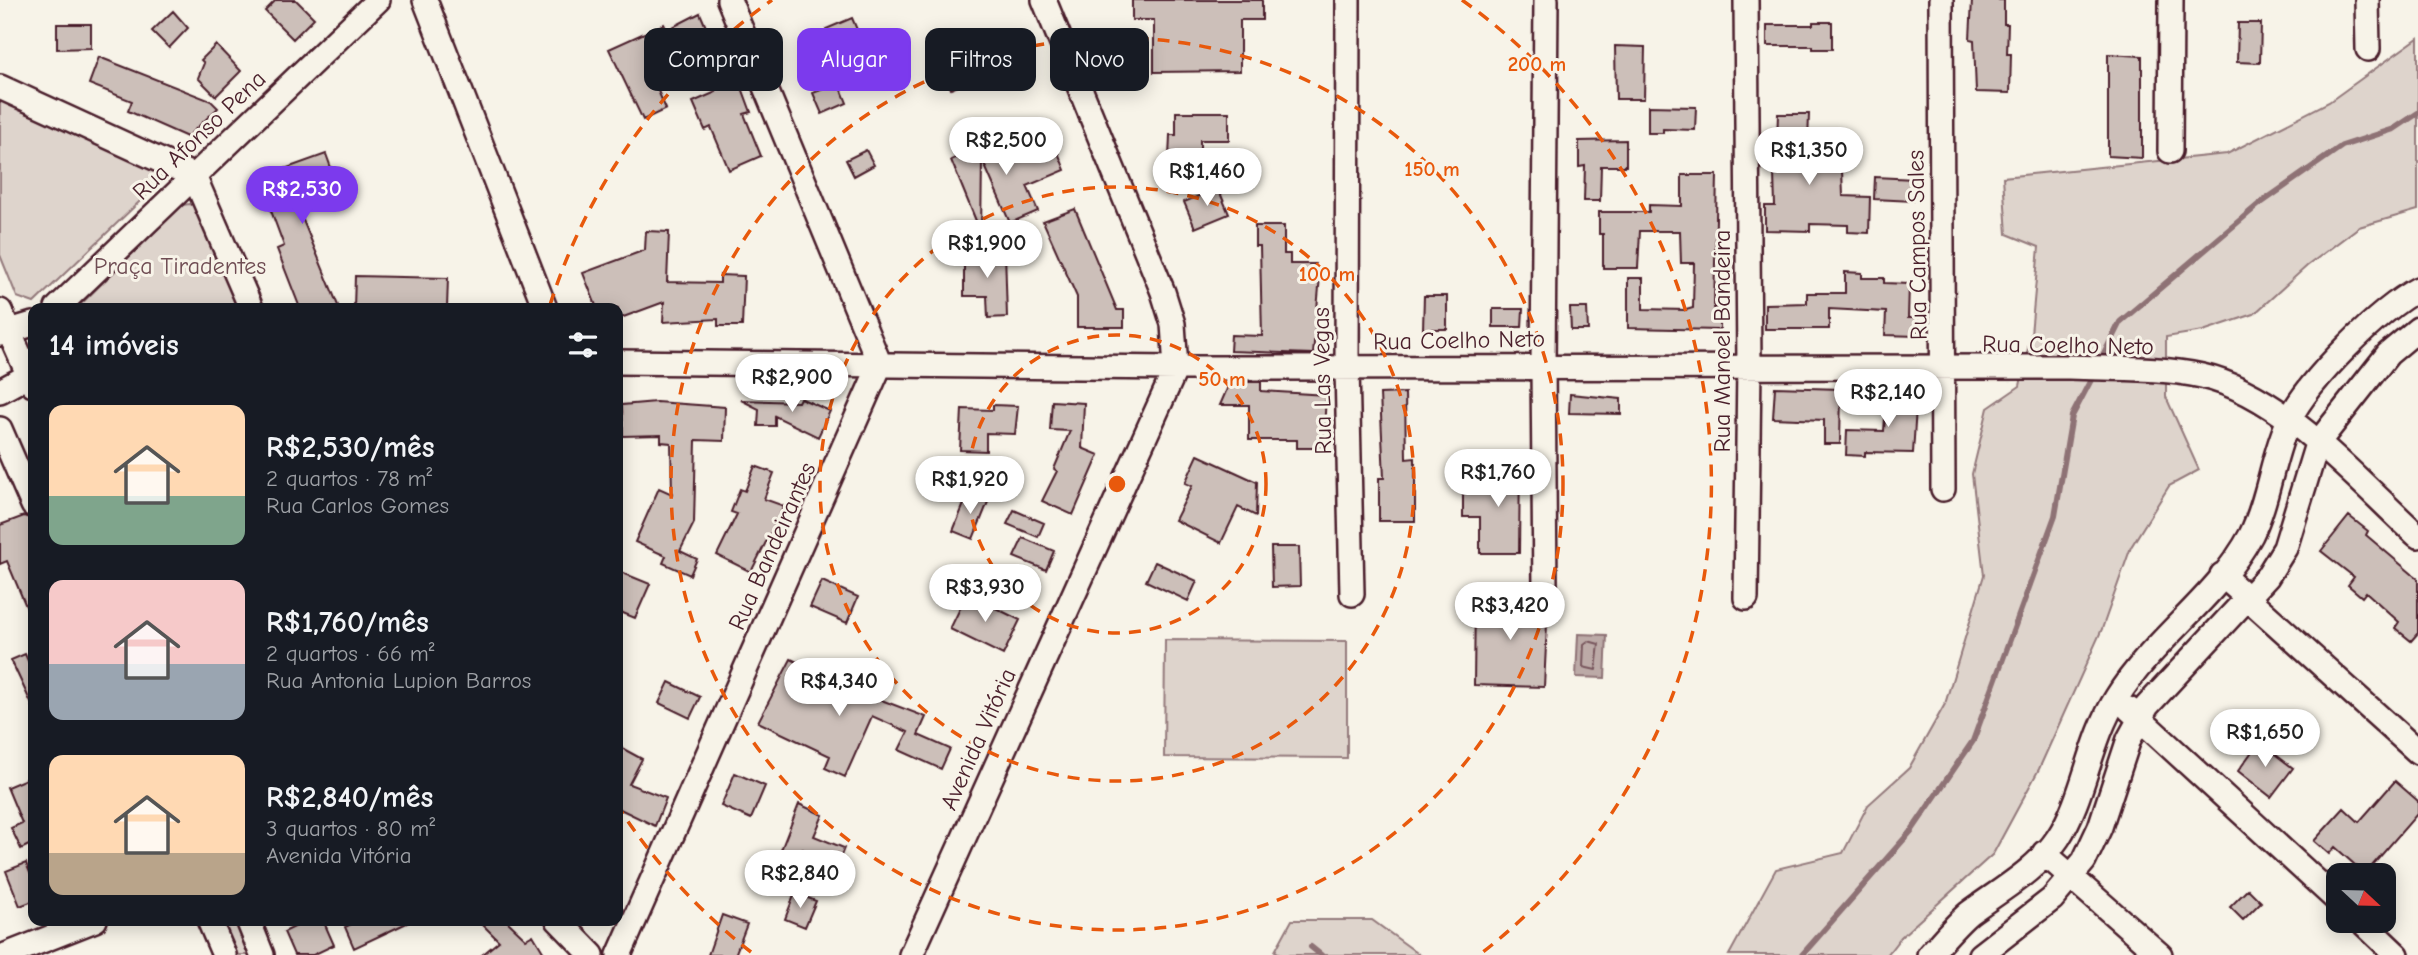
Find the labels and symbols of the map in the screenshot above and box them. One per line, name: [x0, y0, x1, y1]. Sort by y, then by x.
text: 200 m: [1508, 52, 1566, 76]
street label: Rua Afonso Pena: [127, 65, 271, 205]
pin: R$2,500: [941, 118, 1071, 177]
pin: R$1,350: [1744, 128, 1874, 187]
pin: R$1,460: [1142, 148, 1272, 208]
street label: Rua Campos Sales: [1901, 150, 1933, 340]
text: 150 m: [1404, 157, 1460, 181]
pin: R$2,530: [237, 166, 367, 226]
pin: R$1,900: [922, 220, 1052, 280]
street label: Rua Manoel Bandeira: [1708, 230, 1736, 452]
park label: Praça Tiradentes: [94, 252, 266, 280]
text: 100 m: [1299, 262, 1355, 286]
street label: Rua Las Vegas: [1307, 307, 1337, 455]
street label: Rua Coelho Neto: [1373, 325, 1545, 355]
street label: Rua Coelho Neto: [1982, 330, 2154, 360]
pin: R$2,900: [727, 354, 857, 414]
text: 50 m: [1198, 367, 1246, 391]
pin: R$2,140: [1823, 370, 1953, 429]
pin: R$1,760: [1433, 449, 1563, 509]
pin: R$1,920: [905, 456, 1035, 516]
street label: Rua Bandeirantes: [722, 458, 822, 634]
centre of rings: [1105, 472, 1129, 496]
pin: R$3,930: [920, 564, 1050, 624]
pin: R$3,420: [1445, 582, 1575, 642]
pin: R$4,340: [774, 658, 904, 718]
street label: Avenida Vitória: [934, 664, 1022, 814]
pin: R$1,650: [2200, 710, 2330, 769]
pin: R$2,840: [735, 850, 865, 910]
north arrow: [2326, 863, 2396, 933]

